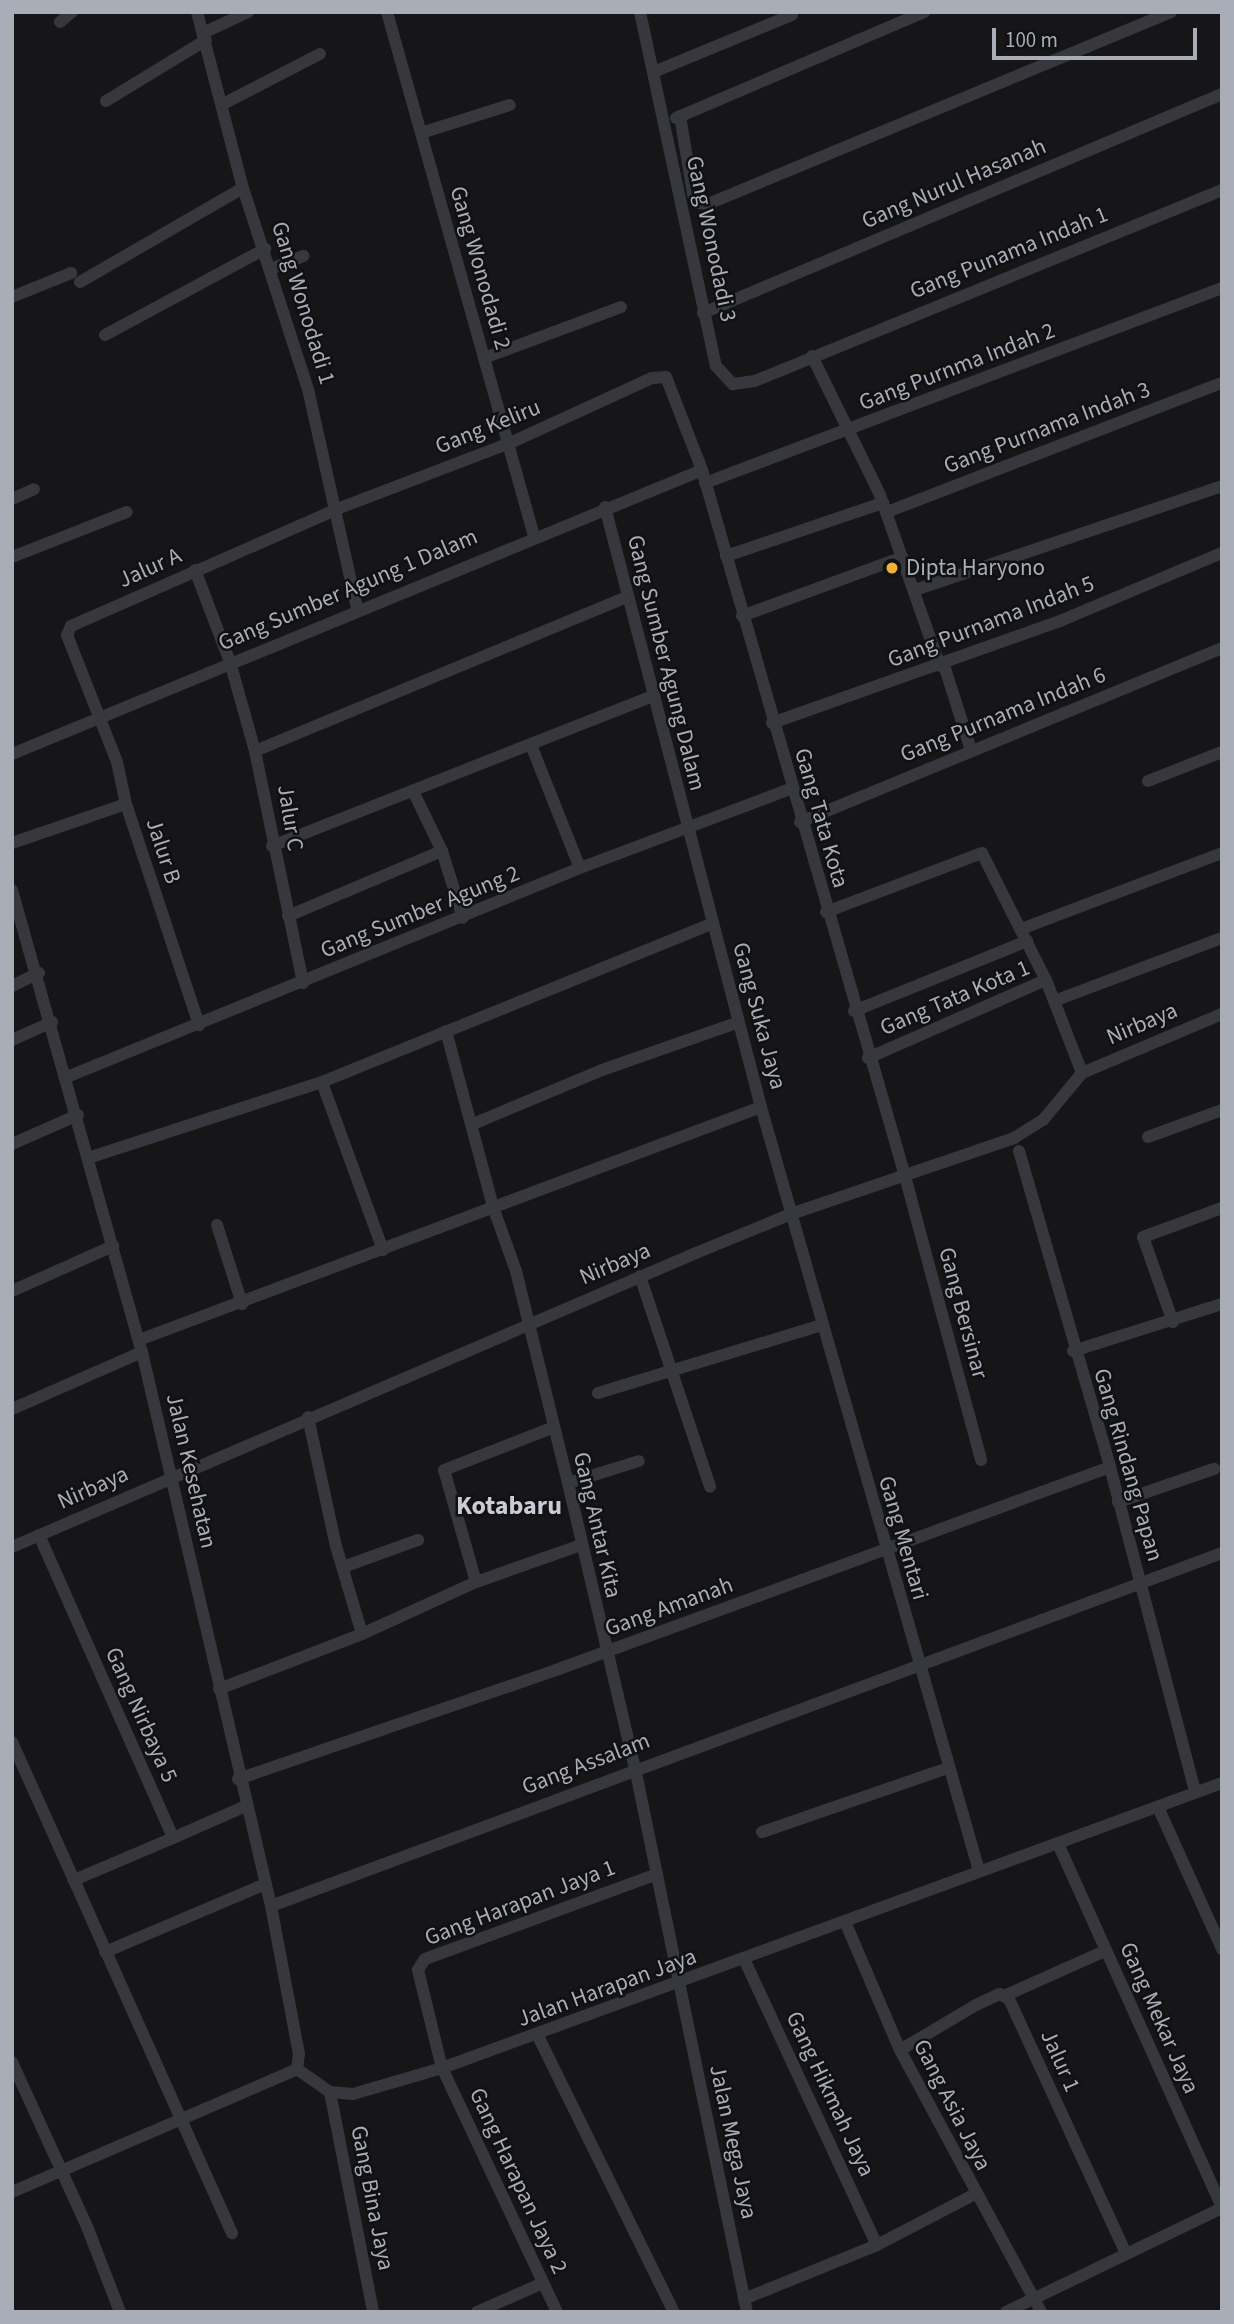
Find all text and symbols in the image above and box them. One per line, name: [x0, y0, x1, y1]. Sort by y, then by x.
scale bar: [996, 14, 1201, 58]
text: 100 m: [1005, 25, 1058, 55]
street label: Gang Nurul Hasanah: [858, 133, 1050, 235]
street label: Gang Wonodadi 3: [680, 153, 742, 325]
street label: Gang Wonodadi 2: [443, 183, 517, 353]
street label: Gang Punama Indah 1: [906, 201, 1112, 305]
street label: Gang Wonodadi 1: [265, 218, 341, 388]
street label: Gang Purnma Indah 2: [855, 317, 1059, 417]
street label: Gang Purnama Indah 3: [940, 376, 1154, 480]
street label: Gang Keliru: [431, 393, 545, 461]
street label: Gang Sumber Agung 1 Dalam: [214, 523, 482, 657]
street label: Gang Sumber Agung Dalam: [621, 532, 711, 794]
street label: Jalur A: [114, 542, 186, 594]
place label: Dipta Haryono: [906, 554, 1045, 582]
marker: Dipta Haryono: [884, 560, 900, 576]
street label: Gang Purnama Indah 5: [884, 570, 1098, 674]
street label: Gang Purnama Indah 6: [896, 661, 1110, 769]
street label: Gang Tata Kota: [788, 745, 854, 891]
street label: Jalur C: [271, 783, 309, 853]
street label: Jalur B: [140, 815, 186, 887]
street label: Gang Sumber Agung 2: [317, 860, 523, 964]
street label: Gang Suka Jaya: [726, 939, 792, 1093]
street label: Gang Tata Kota 1: [876, 954, 1034, 1042]
street label: Nirbaya: [1102, 997, 1182, 1051]
street label: Nirbaya: [575, 1237, 655, 1291]
street label: Gang Bersinar: [932, 1244, 994, 1382]
street label: Gang Rindang Papan: [1087, 1365, 1169, 1565]
street label: Jalan Kesehatan: [160, 1391, 222, 1551]
street label: Gang Antar Kita: [567, 1449, 627, 1601]
street label: Nirbaya: [53, 1460, 133, 1516]
street label: Gang Mentari: [872, 1473, 934, 1603]
district label: Kotabaru: [456, 1490, 562, 1522]
street label: Gang Amanah: [601, 1571, 737, 1643]
street label: Gang Nirbaya 5: [99, 1643, 183, 1787]
street label: Gang Assalam: [518, 1727, 654, 1801]
street label: Gang Harapan Jaya 1: [421, 1854, 619, 1952]
street label: Gang Mekar Jaya: [1113, 1938, 1205, 2098]
street label: Jalan Harapan Jaya: [514, 1943, 700, 2033]
street label: Gang Hikmah Jaya: [780, 2007, 880, 2181]
street label: Jalur 1: [1034, 2026, 1086, 2096]
street label: Gang Asia Jaya: [907, 2035, 997, 2175]
street label: Jalan Mega Jaya: [703, 2062, 763, 2222]
street label: Gang Harapan Jaya 2: [463, 2084, 573, 2278]
street label: Gang Bina Jaya: [344, 2123, 400, 2273]

